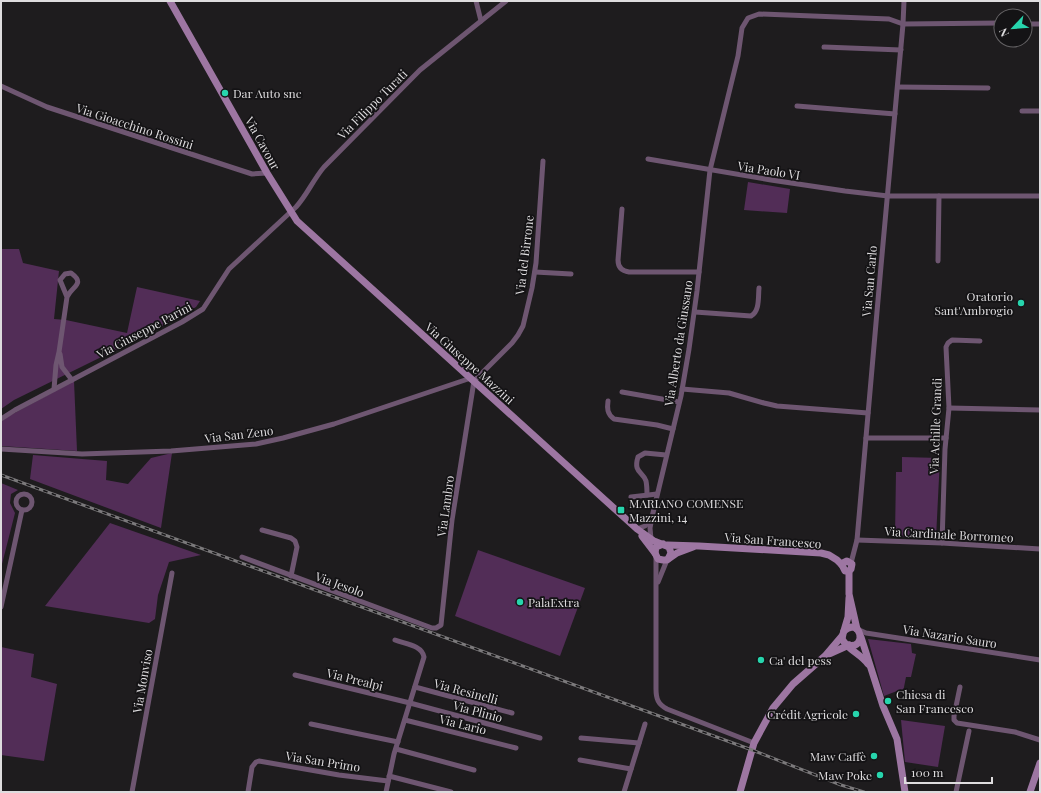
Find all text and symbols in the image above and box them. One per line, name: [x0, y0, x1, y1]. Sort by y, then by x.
north arrow: [993, 8, 1033, 48]
text: N: [995, 26, 1012, 39]
street label: Via Filippo Turati: [333, 65, 411, 143]
place label: Dar Auto snc: [233, 85, 302, 101]
marker: Dar Auto snc: [220, 88, 230, 98]
street label: Via Gioacchino Rossini: [73, 99, 196, 153]
street label: Via Cavour: [241, 113, 284, 173]
street label: Via Paolo VI: [736, 157, 801, 183]
street label: Via del Birrone: [511, 214, 537, 297]
street label: Via San Carlo: [858, 244, 880, 318]
street label: Via Alberto da Giussano: [660, 278, 696, 408]
place label: Oratorio Sant'Ambrogio: [934, 288, 1013, 318]
street label: Via Giuseppe Parini: [93, 298, 195, 362]
marker: Oratorio Sant'Ambrogio: [1016, 298, 1026, 308]
street label: Via Giuseppe Mazzini: [421, 318, 518, 408]
street label: Via Achille Grandi: [925, 377, 945, 475]
street label: Via San Zeno: [203, 422, 275, 446]
street label: Via Lambro: [433, 474, 457, 539]
place label: MARIANO COMENSE Mazzini, 14: [629, 495, 743, 525]
marker: MARIANO COMENSE Mazzini, 14: [616, 505, 626, 515]
street label: Via Cardinale Borromeo: [883, 523, 1014, 545]
street label: Via San Francesco: [723, 529, 822, 551]
street label: Via Jesolo: [312, 567, 367, 600]
place label: PalaExtra: [528, 594, 579, 610]
marker: PalaExtra: [515, 597, 525, 607]
street label: Via Nazario Sauro: [901, 621, 999, 651]
street label: Via Monviso: [128, 647, 156, 715]
place label: Ca' del pess: [769, 652, 831, 668]
marker: Ca' del pess: [756, 655, 766, 665]
street label: Via Prealpi: [324, 664, 385, 694]
street label: Via Resinelli: [431, 674, 500, 707]
place label: Chiesa di San Francesco: [896, 686, 974, 716]
street label: Via Plinio: [450, 696, 505, 725]
marker: Chiesa di San Francesco: [883, 696, 893, 706]
place label: Crédit Agricole: [767, 706, 848, 722]
marker: Crédit Agricole: [851, 709, 861, 719]
street label: Via Lario: [437, 710, 489, 738]
street label: Via San Primo: [284, 747, 362, 775]
place label: Maw Caffè: [810, 748, 866, 764]
marker: Maw Caffè: [869, 751, 879, 761]
scale bar: [905, 759, 992, 785]
text: 100 m: [911, 764, 944, 780]
place label: Maw Poke: [818, 767, 872, 783]
marker: Maw Poke: [875, 770, 885, 780]

